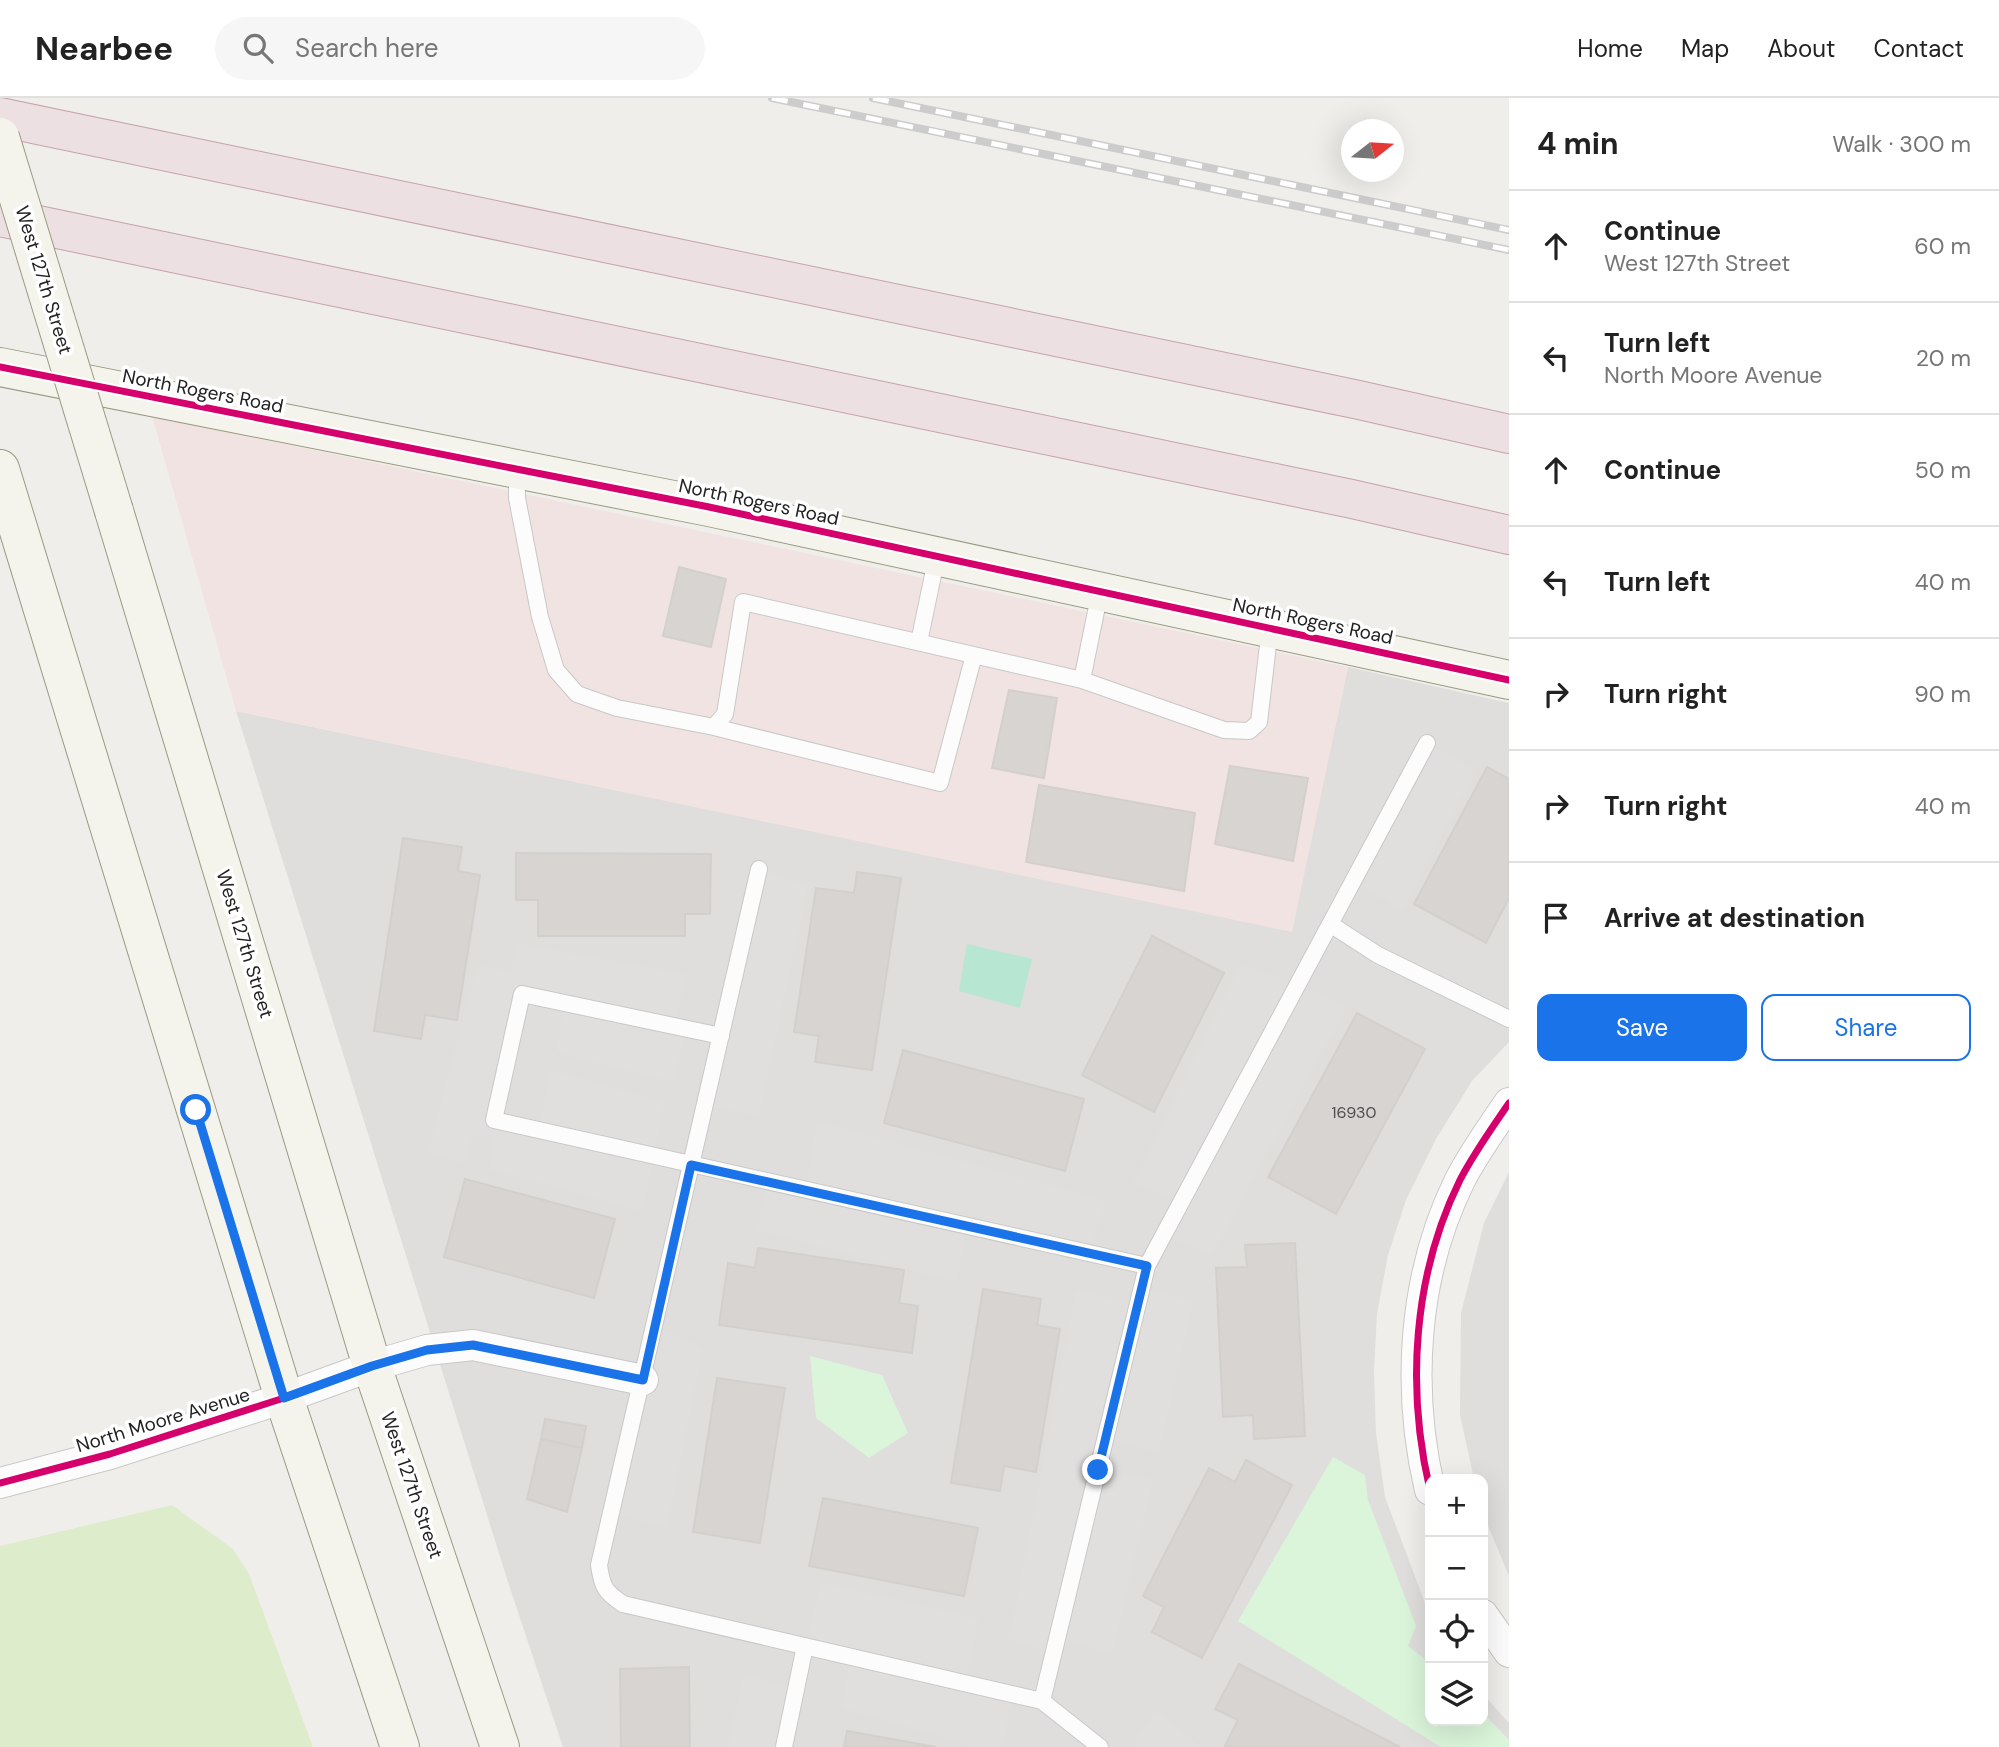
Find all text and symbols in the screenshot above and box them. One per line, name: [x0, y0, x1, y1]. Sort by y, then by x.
search box: [215, 17, 705, 80]
text: Nearbee: [35, 27, 173, 70]
icon: search: [239, 29, 277, 67]
text: Search here: [295, 31, 439, 65]
text: Home: [1577, 33, 1643, 64]
text: Map: [1681, 33, 1729, 64]
text: About: [1767, 33, 1836, 64]
text: Contact: [1874, 33, 1964, 64]
north arrow: [1341, 119, 1404, 182]
text: 4 min: [1537, 124, 1619, 163]
text: Walk · 300 m: [1832, 129, 1971, 159]
street label: West 127th Street: [10, 203, 78, 357]
text: Continue: [1604, 214, 1721, 248]
icon: ahead: [1537, 227, 1575, 265]
text: 60 m: [1914, 231, 1971, 261]
text: West 127th Street: [1604, 248, 1790, 278]
text: Turn left: [1604, 326, 1711, 360]
icon: left: [1537, 339, 1575, 377]
text: 20 m: [1916, 343, 1971, 373]
text: North Moore Avenue: [1604, 360, 1822, 390]
street label: North Rogers Road: [120, 363, 286, 419]
icon: ahead: [1537, 451, 1575, 489]
text: Continue: [1604, 453, 1721, 487]
text: 50 m: [1915, 455, 1971, 485]
street label: North Rogers Road: [677, 473, 841, 531]
icon: left: [1537, 563, 1575, 601]
text: Turn left: [1604, 565, 1711, 599]
text: 40 m: [1915, 567, 1971, 597]
street label: North Rogers Road: [1231, 592, 1395, 650]
icon: right: [1537, 675, 1575, 713]
text: Turn right: [1604, 677, 1728, 711]
text: 90 m: [1914, 679, 1971, 709]
icon: right: [1537, 787, 1575, 825]
text: Turn right: [1604, 789, 1728, 823]
text: 40 m: [1915, 791, 1971, 821]
street label: West 127th Street: [211, 867, 279, 1021]
icon: arrive: [1537, 899, 1575, 937]
text: Arrive at destination: [1604, 901, 1865, 935]
button: Save: [1537, 994, 1747, 1061]
button: Share: [1761, 994, 1971, 1061]
route start: [180, 1094, 211, 1125]
house number: 16930: [1332, 1102, 1376, 1123]
street label: North Moore Avenue: [73, 1382, 253, 1458]
street label: West 127th Street: [375, 1408, 449, 1562]
route end: [1082, 1454, 1113, 1485]
map controls: [1425, 1474, 1488, 1726]
button: +: [1425, 1474, 1488, 1537]
button: −: [1425, 1537, 1488, 1600]
button: locate: [1425, 1600, 1488, 1663]
button: layers: [1425, 1663, 1488, 1726]

